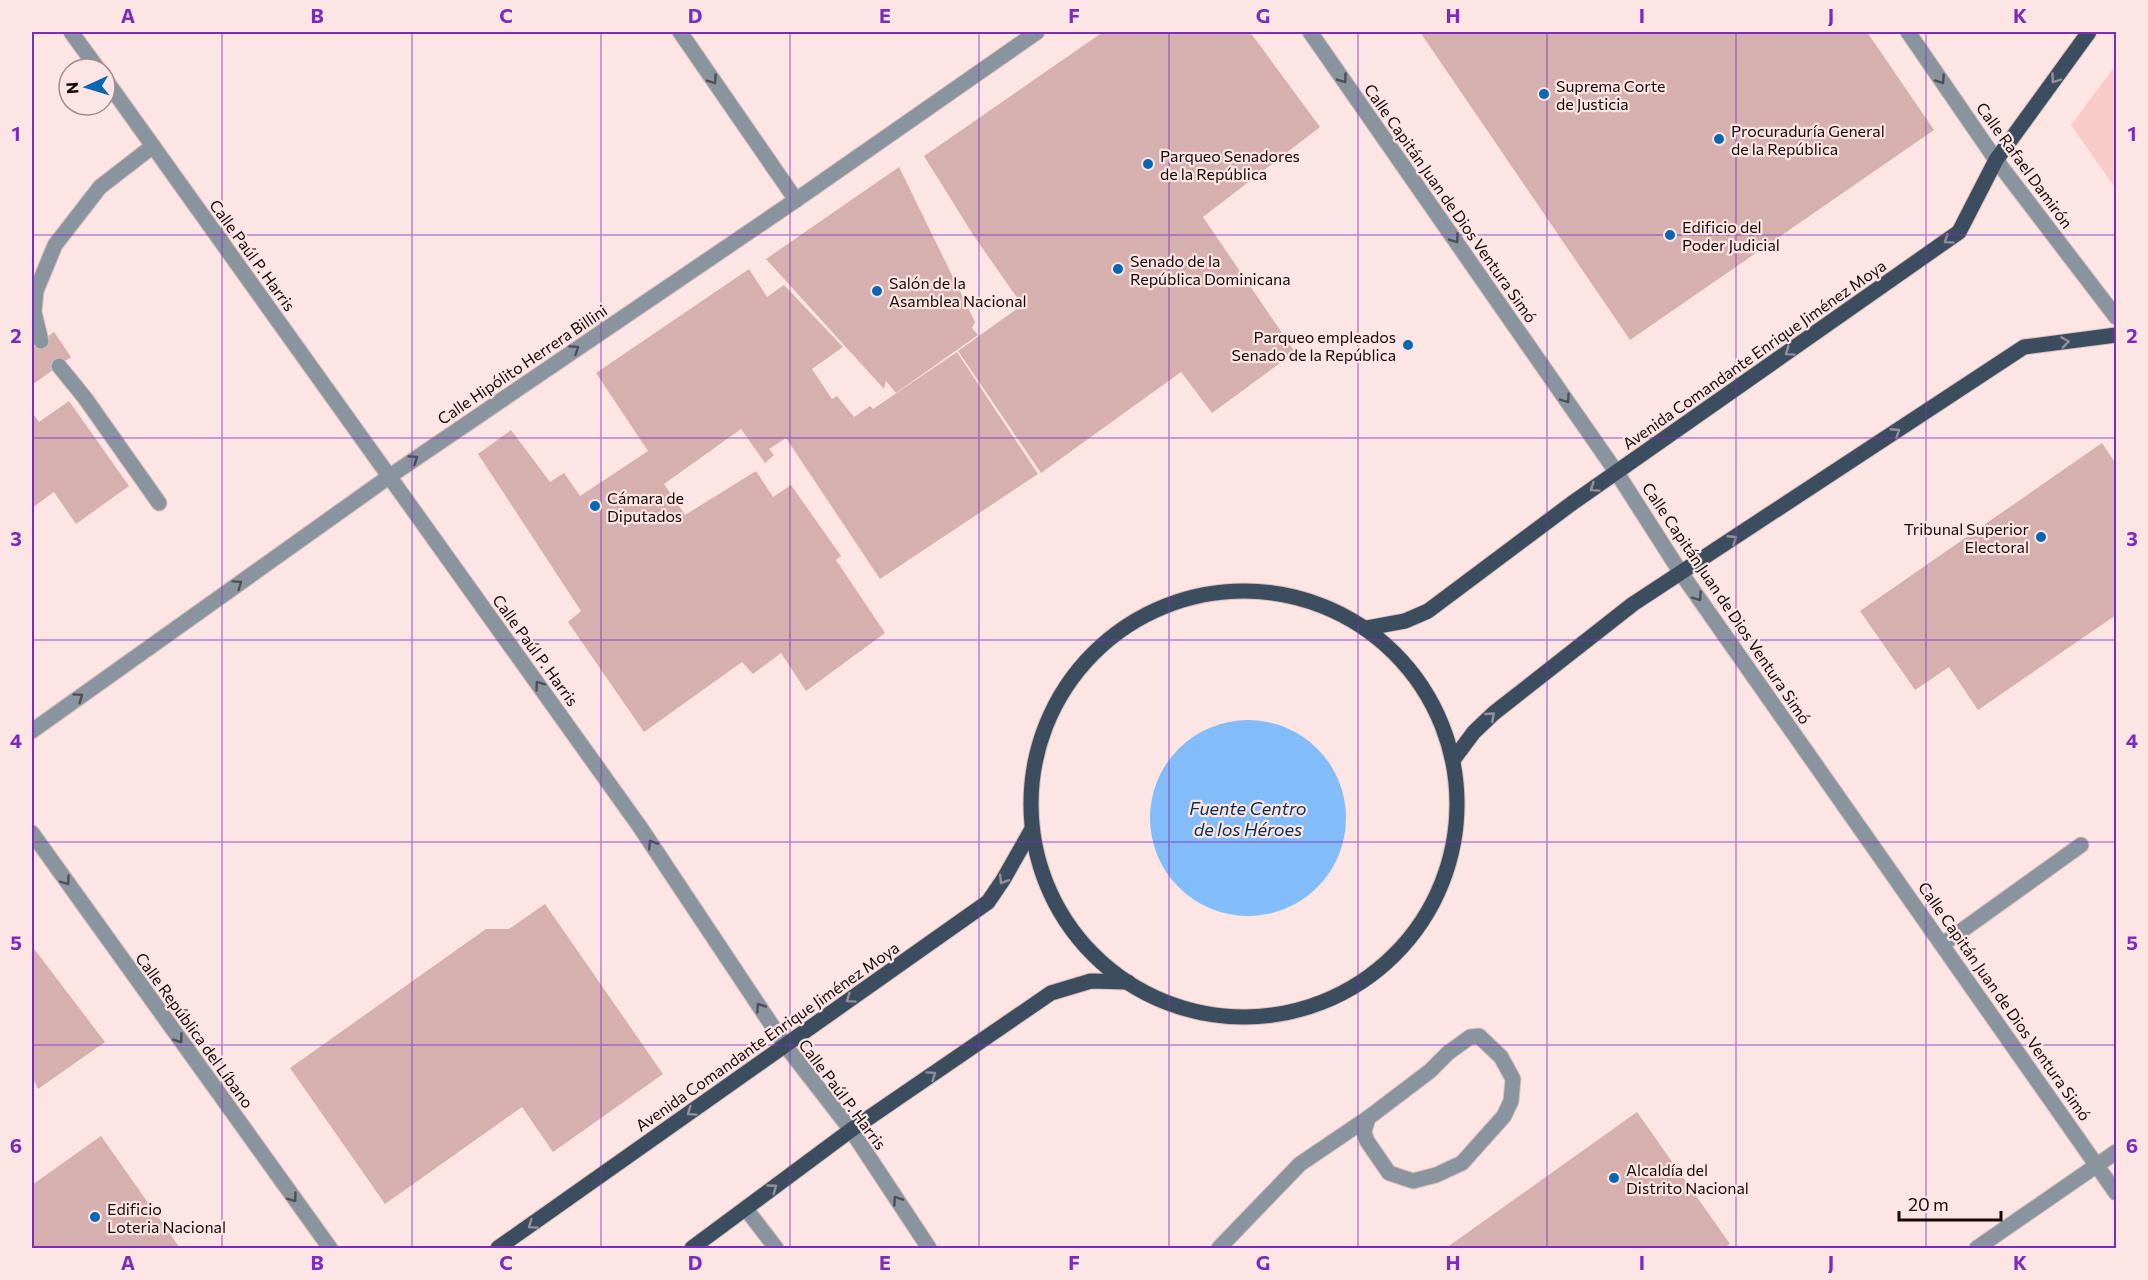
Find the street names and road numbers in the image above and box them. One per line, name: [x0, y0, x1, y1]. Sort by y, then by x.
street label: Calle Capitán Juan de Dios Ventura Simó: [1361, 80, 1541, 326]
street label: Calle Rafael Damirón: [1973, 98, 2077, 232]
street label: Calle Paúl P. Harris: [206, 196, 300, 314]
street label: Avenida Comandante Enrique Jiménez Moya: [1619, 255, 1889, 453]
street label: Calle Hipólito Herrera Billini: [434, 300, 610, 428]
street label: Calle Capitán Juan de Dios Ventura Simó: [1639, 479, 1815, 727]
street label: Calle Paúl P. Harris: [489, 591, 583, 709]
street label: Calle Capitán Juan de Dios Ventura Simó: [1915, 878, 2095, 1124]
street label: Avenida Comandante Enrique Jiménez Moya: [632, 937, 902, 1135]
street label: Calle República del Líbano: [132, 949, 258, 1111]
street label: Calle Paúl P. Harris: [795, 1035, 891, 1153]

